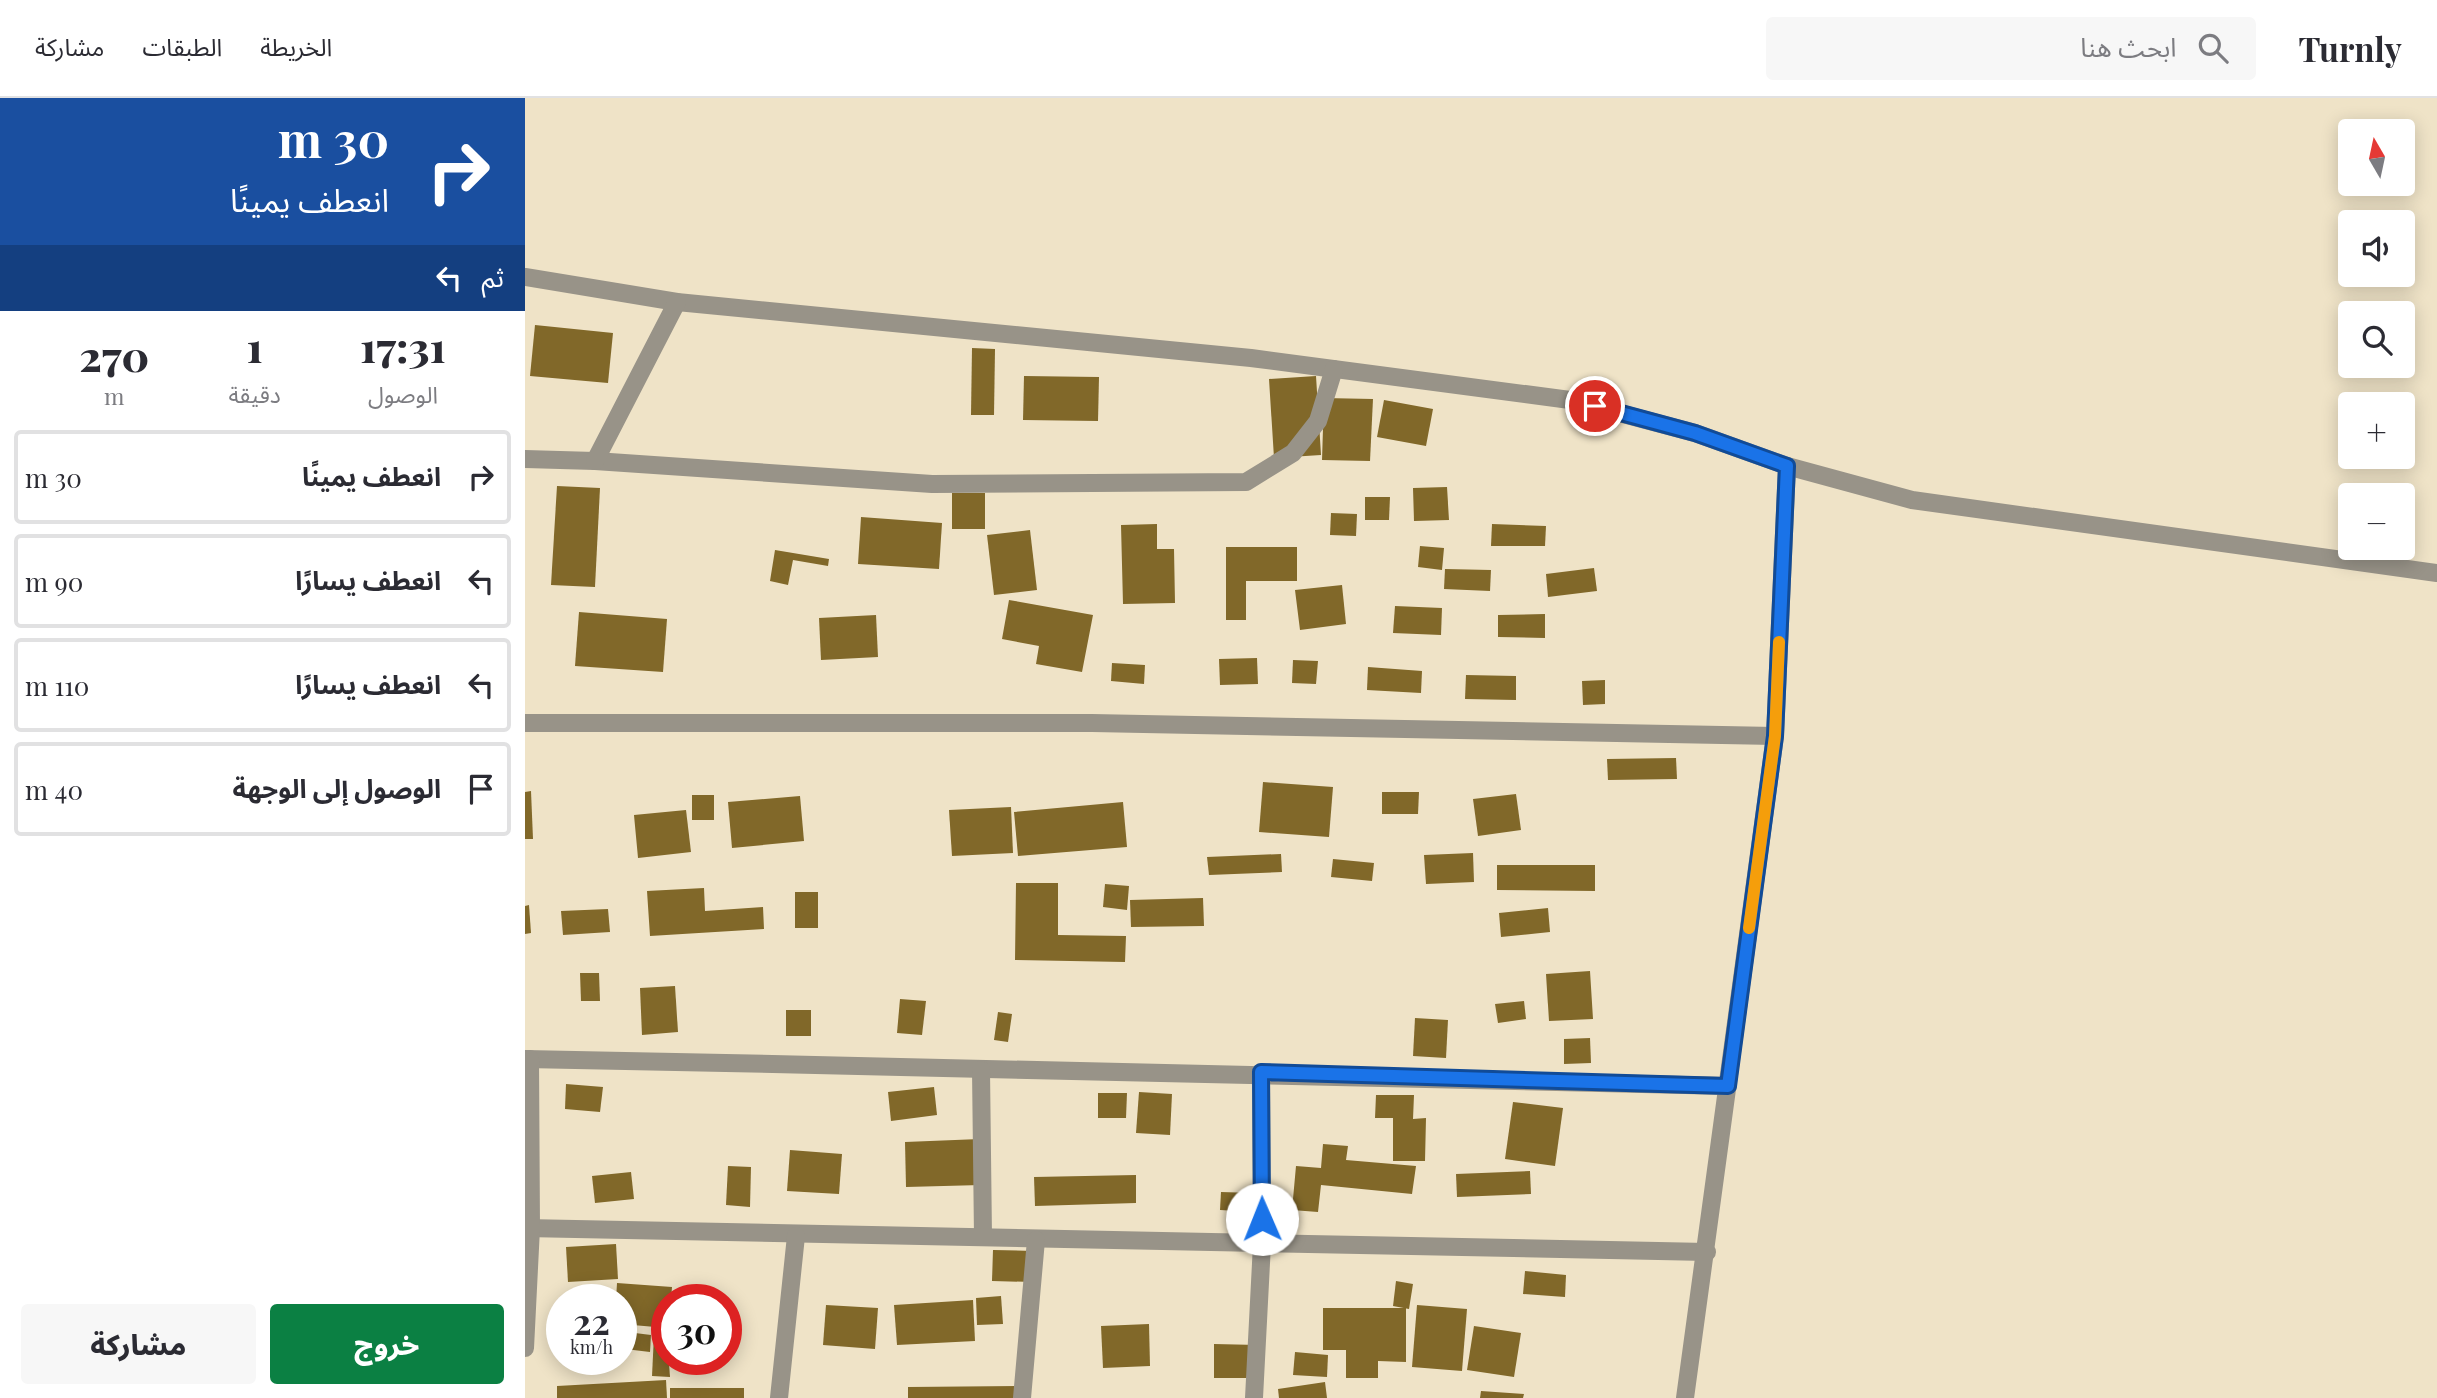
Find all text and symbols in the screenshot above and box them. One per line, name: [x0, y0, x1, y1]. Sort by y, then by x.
search box: [1766, 17, 2256, 80]
text: Turnly: [2298, 26, 2402, 70]
text: ابحث هنا: [2080, 29, 2176, 64]
icon: search: [2194, 29, 2232, 67]
text: مشاركة: [35, 30, 104, 62]
text: الطبقات: [142, 30, 222, 62]
text: الخريطة: [260, 30, 332, 62]
text: 30 m: [278, 105, 389, 170]
north arrow: [2338, 119, 2415, 196]
map controls: [2338, 119, 2415, 560]
icon: right: [413, 126, 504, 217]
text: انعطف يمينًا: [230, 177, 389, 220]
button: sound: [2338, 210, 2415, 287]
icon: left: [430, 259, 468, 297]
text: ثم: [482, 259, 504, 294]
button: search: [2338, 301, 2415, 378]
text: 1: [246, 318, 263, 374]
text: 17:31: [360, 318, 446, 374]
text: 270: [79, 327, 149, 383]
pin: [1565, 376, 1625, 436]
text: دقيقة: [228, 378, 281, 409]
text: الوصول: [368, 378, 438, 409]
text: m: [104, 380, 124, 411]
icon: arrive: [1576, 387, 1614, 425]
button: +: [2338, 392, 2415, 469]
text: انعطف يمينًا: [302, 458, 441, 493]
icon: right: [462, 458, 500, 496]
text: 30 m: [25, 460, 82, 495]
button: −: [2338, 483, 2415, 560]
text: انعطف يسارًا: [295, 562, 441, 597]
icon: left: [462, 562, 500, 600]
text: 90 m: [25, 564, 83, 599]
text: انعطف يسارًا: [295, 666, 441, 701]
icon: left: [462, 666, 500, 704]
text: 110 m: [25, 668, 89, 703]
text: الوصول إلى الوجهة: [233, 770, 441, 805]
icon: arrive: [462, 770, 500, 808]
text: 40 m: [25, 772, 83, 807]
position arrow: [1225, 1182, 1299, 1256]
speed limit sign: 30: [651, 1284, 742, 1375]
text: 22: [573, 1297, 610, 1344]
button: مشاركة: [21, 1304, 256, 1384]
button: خروج: [270, 1304, 504, 1384]
text: km/h: [570, 1335, 613, 1359]

